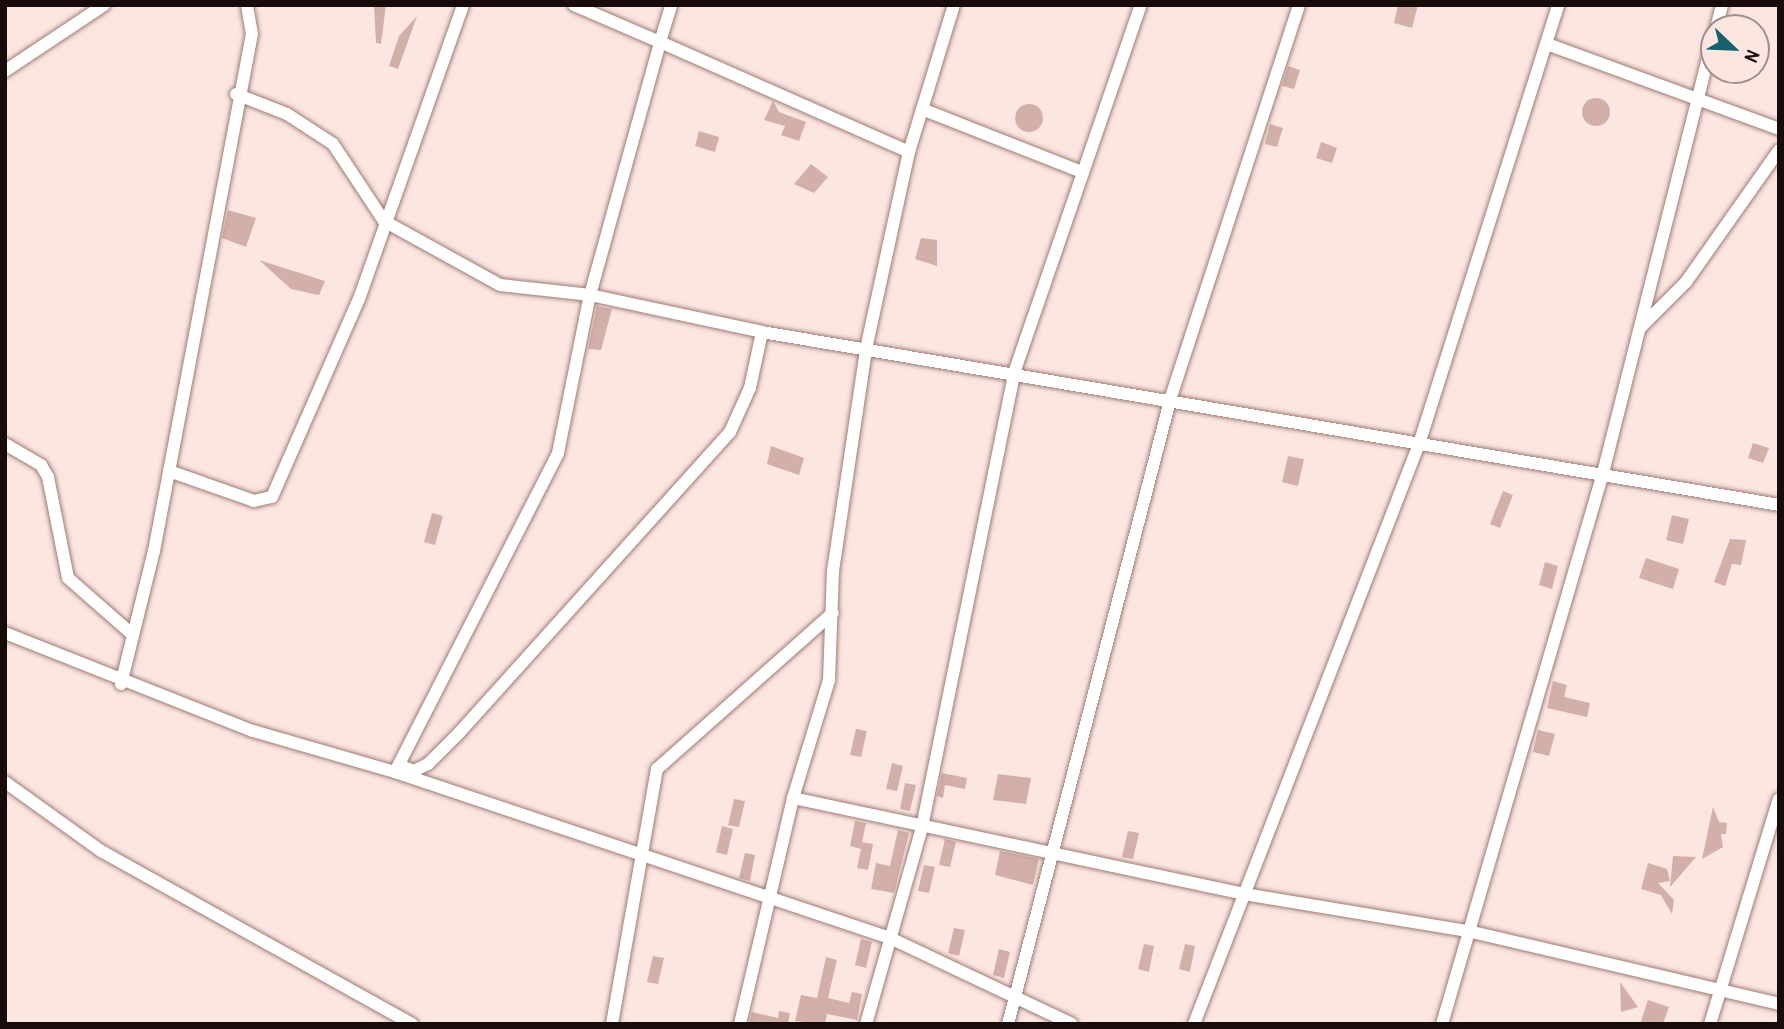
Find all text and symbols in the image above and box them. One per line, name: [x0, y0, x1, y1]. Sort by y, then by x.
north arrow: [1700, 14, 1770, 84]
text: N: [1738, 46, 1767, 67]

